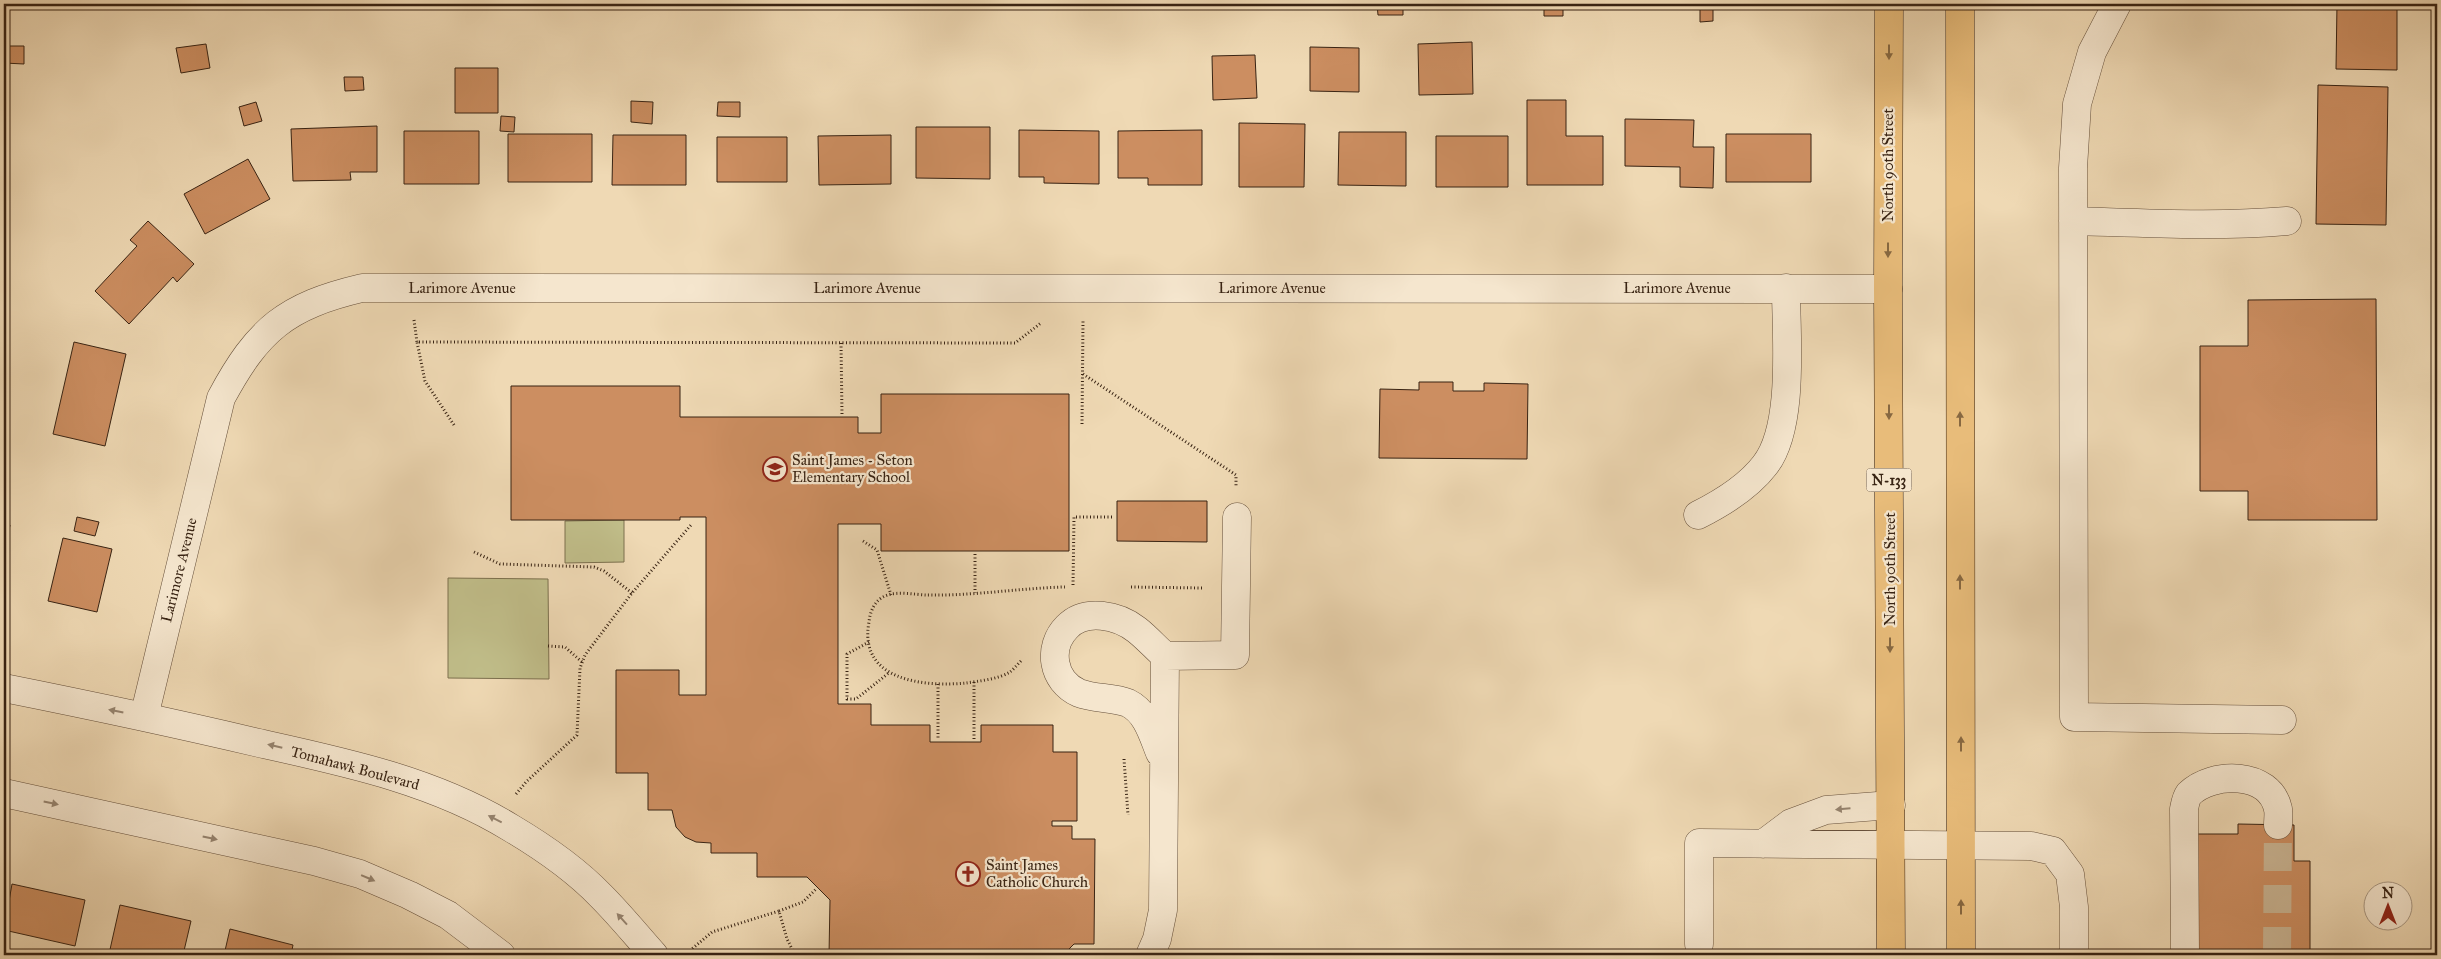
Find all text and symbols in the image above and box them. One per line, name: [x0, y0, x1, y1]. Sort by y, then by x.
one-way arrow: [1885, 45, 1893, 61]
street label: North 90th Street: [1879, 108, 1897, 222]
one-way arrow: [1884, 242, 1892, 258]
street label: Larimore Avenue: [408, 279, 516, 297]
street label: Larimore Avenue: [813, 279, 921, 297]
street label: Larimore Avenue: [1218, 279, 1326, 297]
street label: Larimore Avenue: [1623, 279, 1731, 297]
one-way arrow: [1885, 405, 1893, 421]
one-way arrow: [1956, 411, 1964, 427]
place label: Saint James - Seton Elementary School: [792, 451, 913, 486]
school or university icon: Saint James - Seton Elementary School: [762, 456, 788, 482]
road number: N-133: [1866, 468, 1912, 492]
street label: North 90th Street: [1881, 512, 1899, 626]
street label: Larimore Avenue: [157, 516, 201, 624]
one-way arrow: [1956, 573, 1964, 589]
one-way arrow: [1886, 637, 1894, 653]
one-way arrow: [109, 707, 124, 715]
one-way arrow: [1957, 736, 1965, 752]
one-way arrow: [267, 742, 282, 750]
street label: Tomahawk Boulevard: [289, 742, 422, 794]
one-way arrow: [44, 800, 60, 808]
one-way arrow: [1834, 805, 1850, 813]
one-way arrow: [488, 815, 502, 823]
one-way arrow: [203, 834, 218, 842]
place label: Saint James Catholic Church: [986, 856, 1089, 891]
church icon: Saint James Catholic Church: [955, 861, 981, 887]
one-way arrow: [361, 874, 375, 882]
north arrow: [2364, 882, 2414, 932]
text: N: [2382, 885, 2394, 902]
one-way arrow: [1957, 898, 1965, 914]
one-way arrow: [616, 913, 628, 925]

